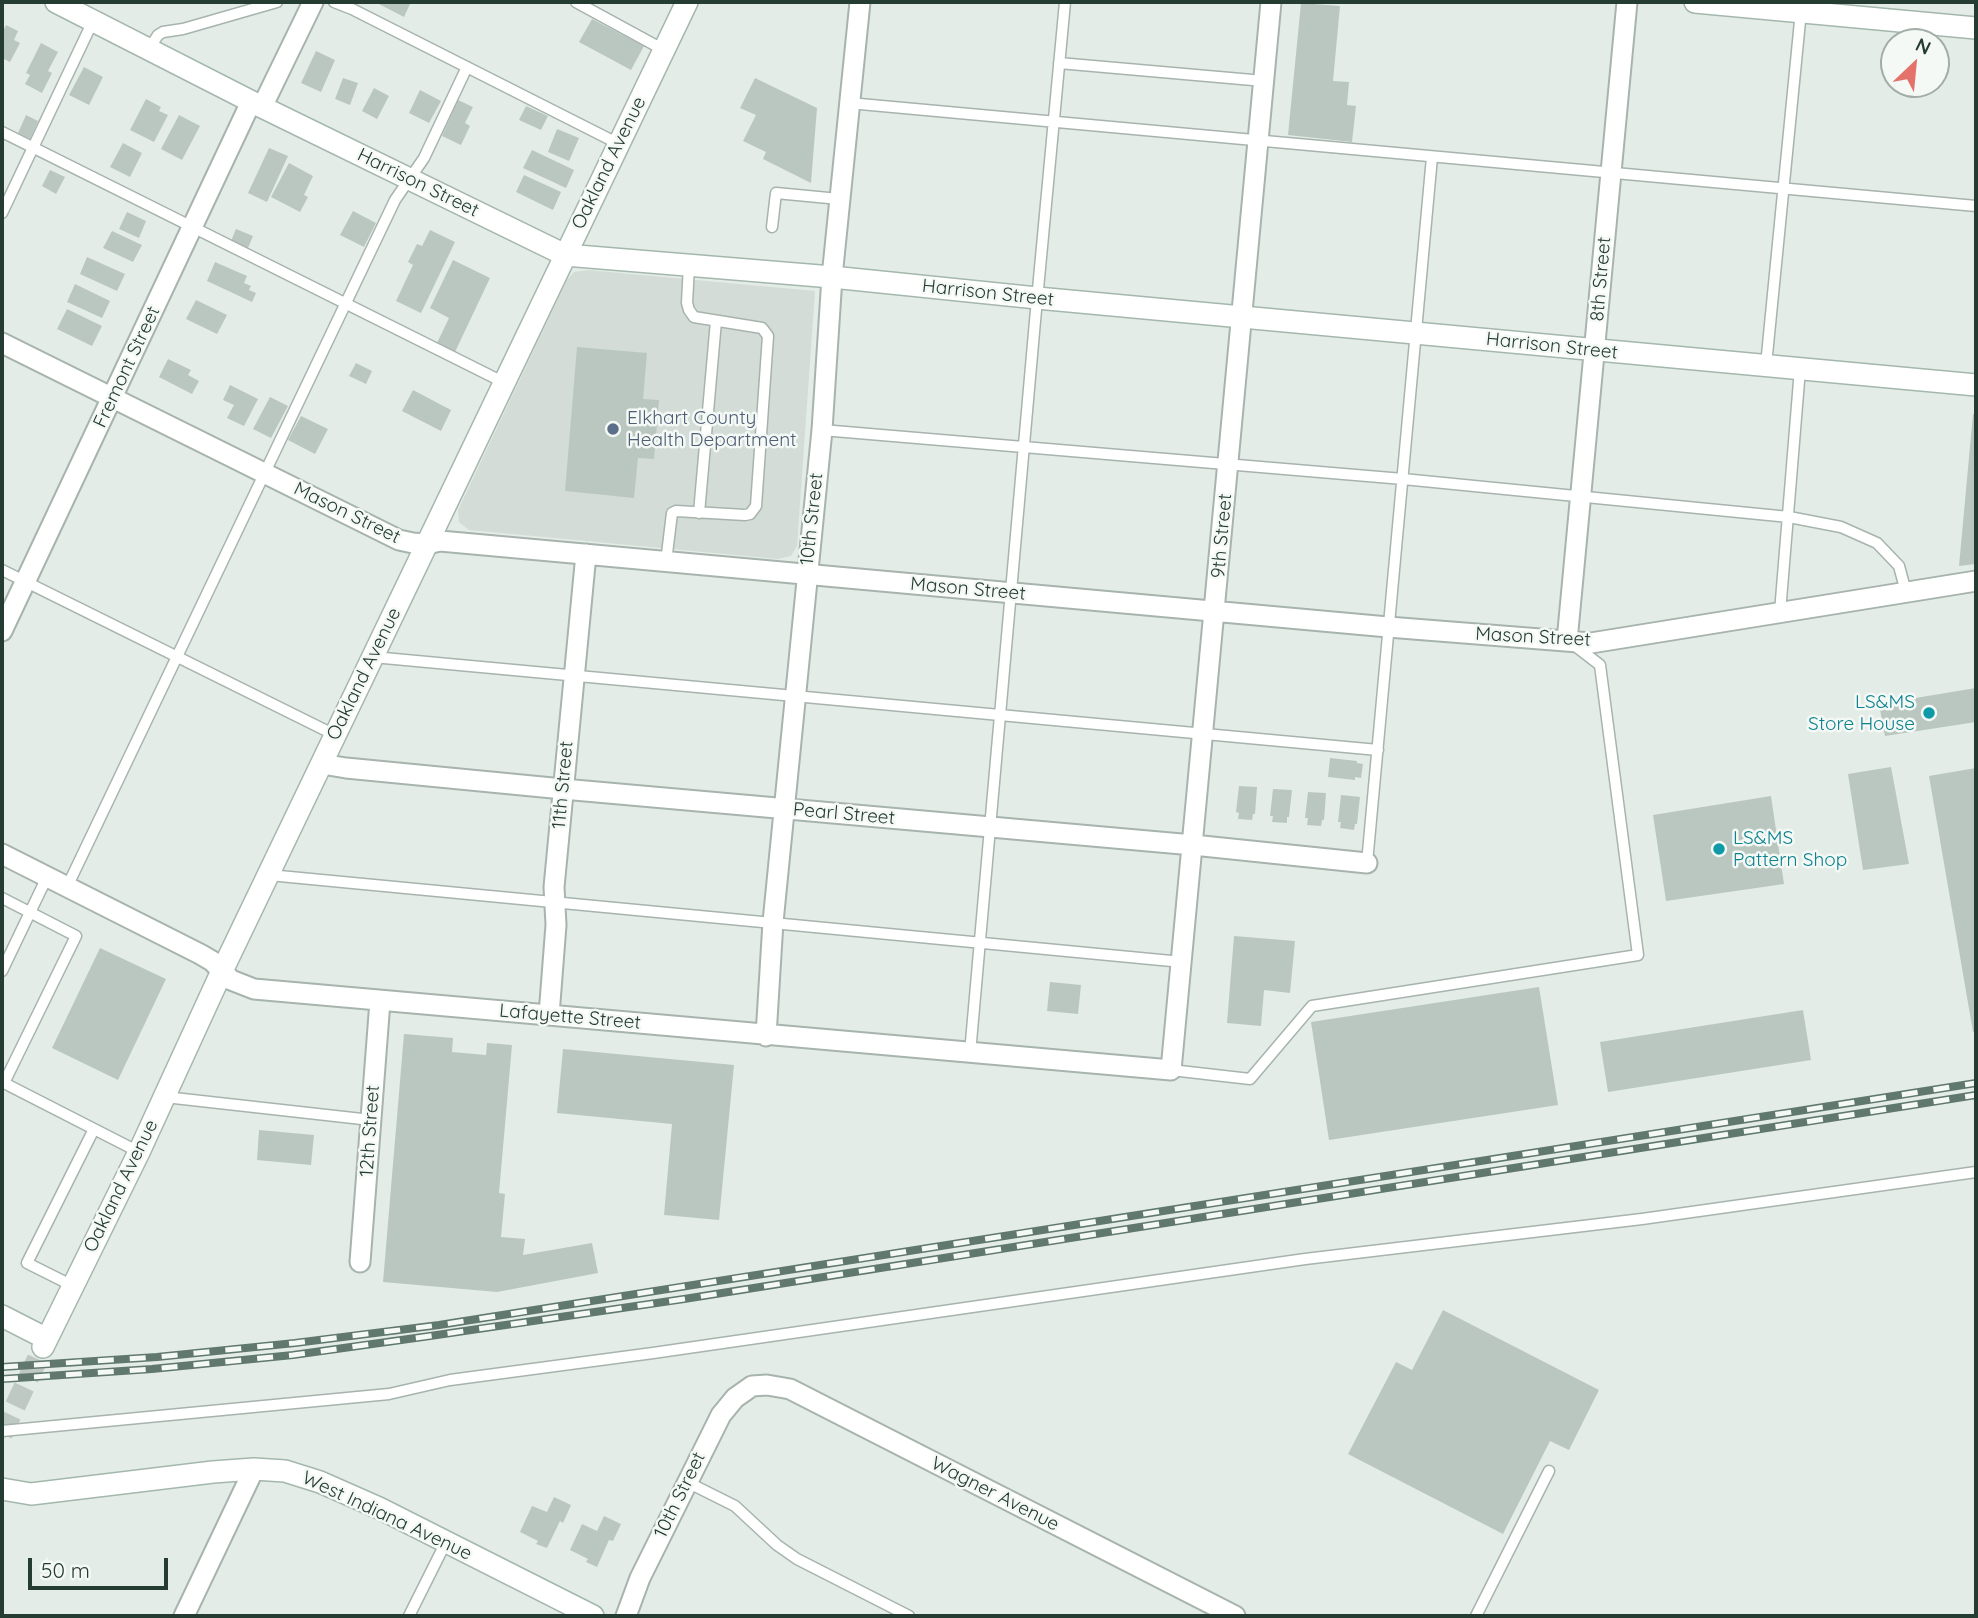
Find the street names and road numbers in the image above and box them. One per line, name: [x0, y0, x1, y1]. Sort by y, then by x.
street label: Oakland Avenue: [567, 93, 651, 233]
street label: Harrison Street: [354, 144, 482, 222]
street label: 8th Street: [1586, 236, 1616, 322]
street label: Harrison Street: [921, 275, 1055, 311]
street label: Fremont Street: [89, 303, 165, 431]
street label: Harrison Street: [1485, 328, 1619, 364]
street label: 10th Street: [796, 472, 828, 566]
street label: Mason Street: [290, 477, 404, 549]
street label: 9th Street: [1207, 493, 1237, 579]
street label: Mason Street: [909, 573, 1027, 605]
street label: Oakland Avenue: [322, 604, 406, 744]
street label: Mason Street: [1475, 623, 1591, 651]
street label: 11th Street: [548, 740, 578, 830]
street label: Pearl Street: [792, 798, 896, 830]
street label: Lafayette Street: [498, 999, 642, 1035]
street label: 12th Street: [355, 1084, 385, 1178]
street label: Oakland Avenue: [79, 1116, 163, 1256]
street label: 10th Street: [649, 1448, 711, 1542]
street label: Wagner Avenue: [927, 1452, 1063, 1536]
street label: West Indiana Avenue: [298, 1467, 476, 1565]

